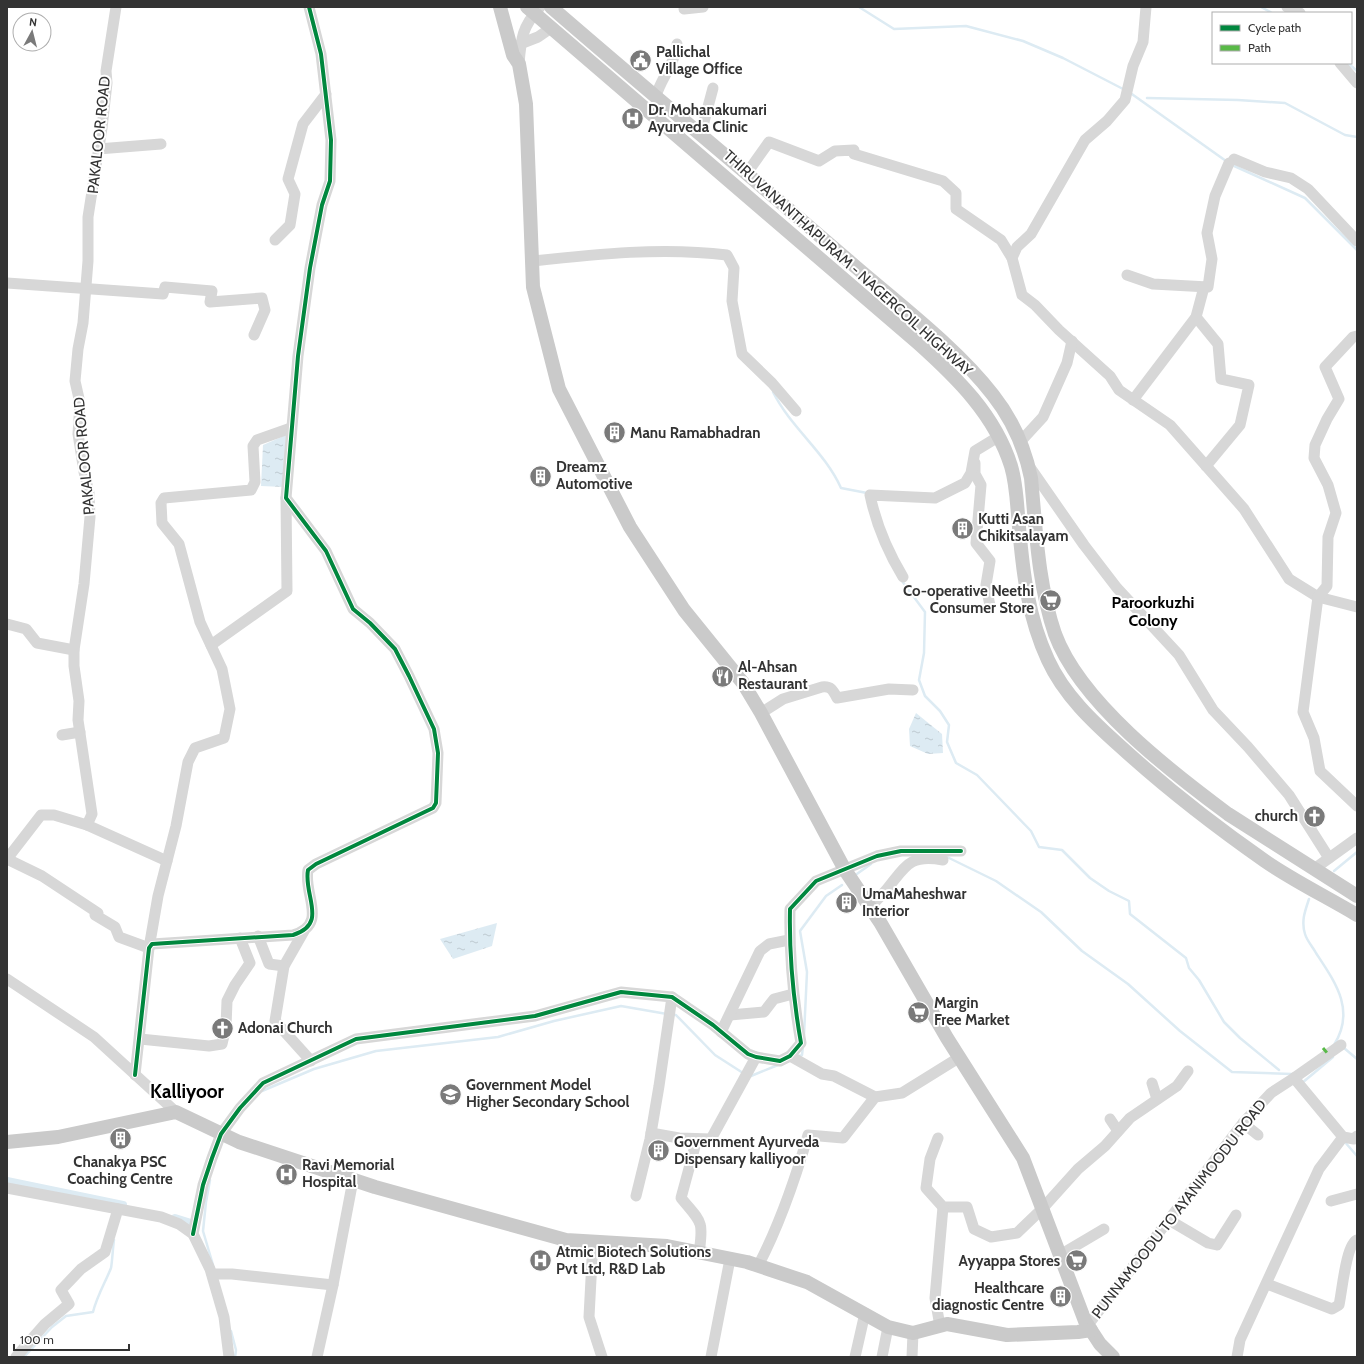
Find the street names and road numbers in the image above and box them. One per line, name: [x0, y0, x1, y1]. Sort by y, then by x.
street label: PAKALOOR ROAD: [84, 75, 114, 195]
street label: THIRUVANANTHAPURAM - NAGERCOIL HIGHWAY: [720, 146, 977, 380]
street label: PAKALOOR ROAD: [70, 396, 98, 516]
street label: PUNNAMOODU TO AYANIMOODU ROAD: [1088, 1096, 1270, 1322]

